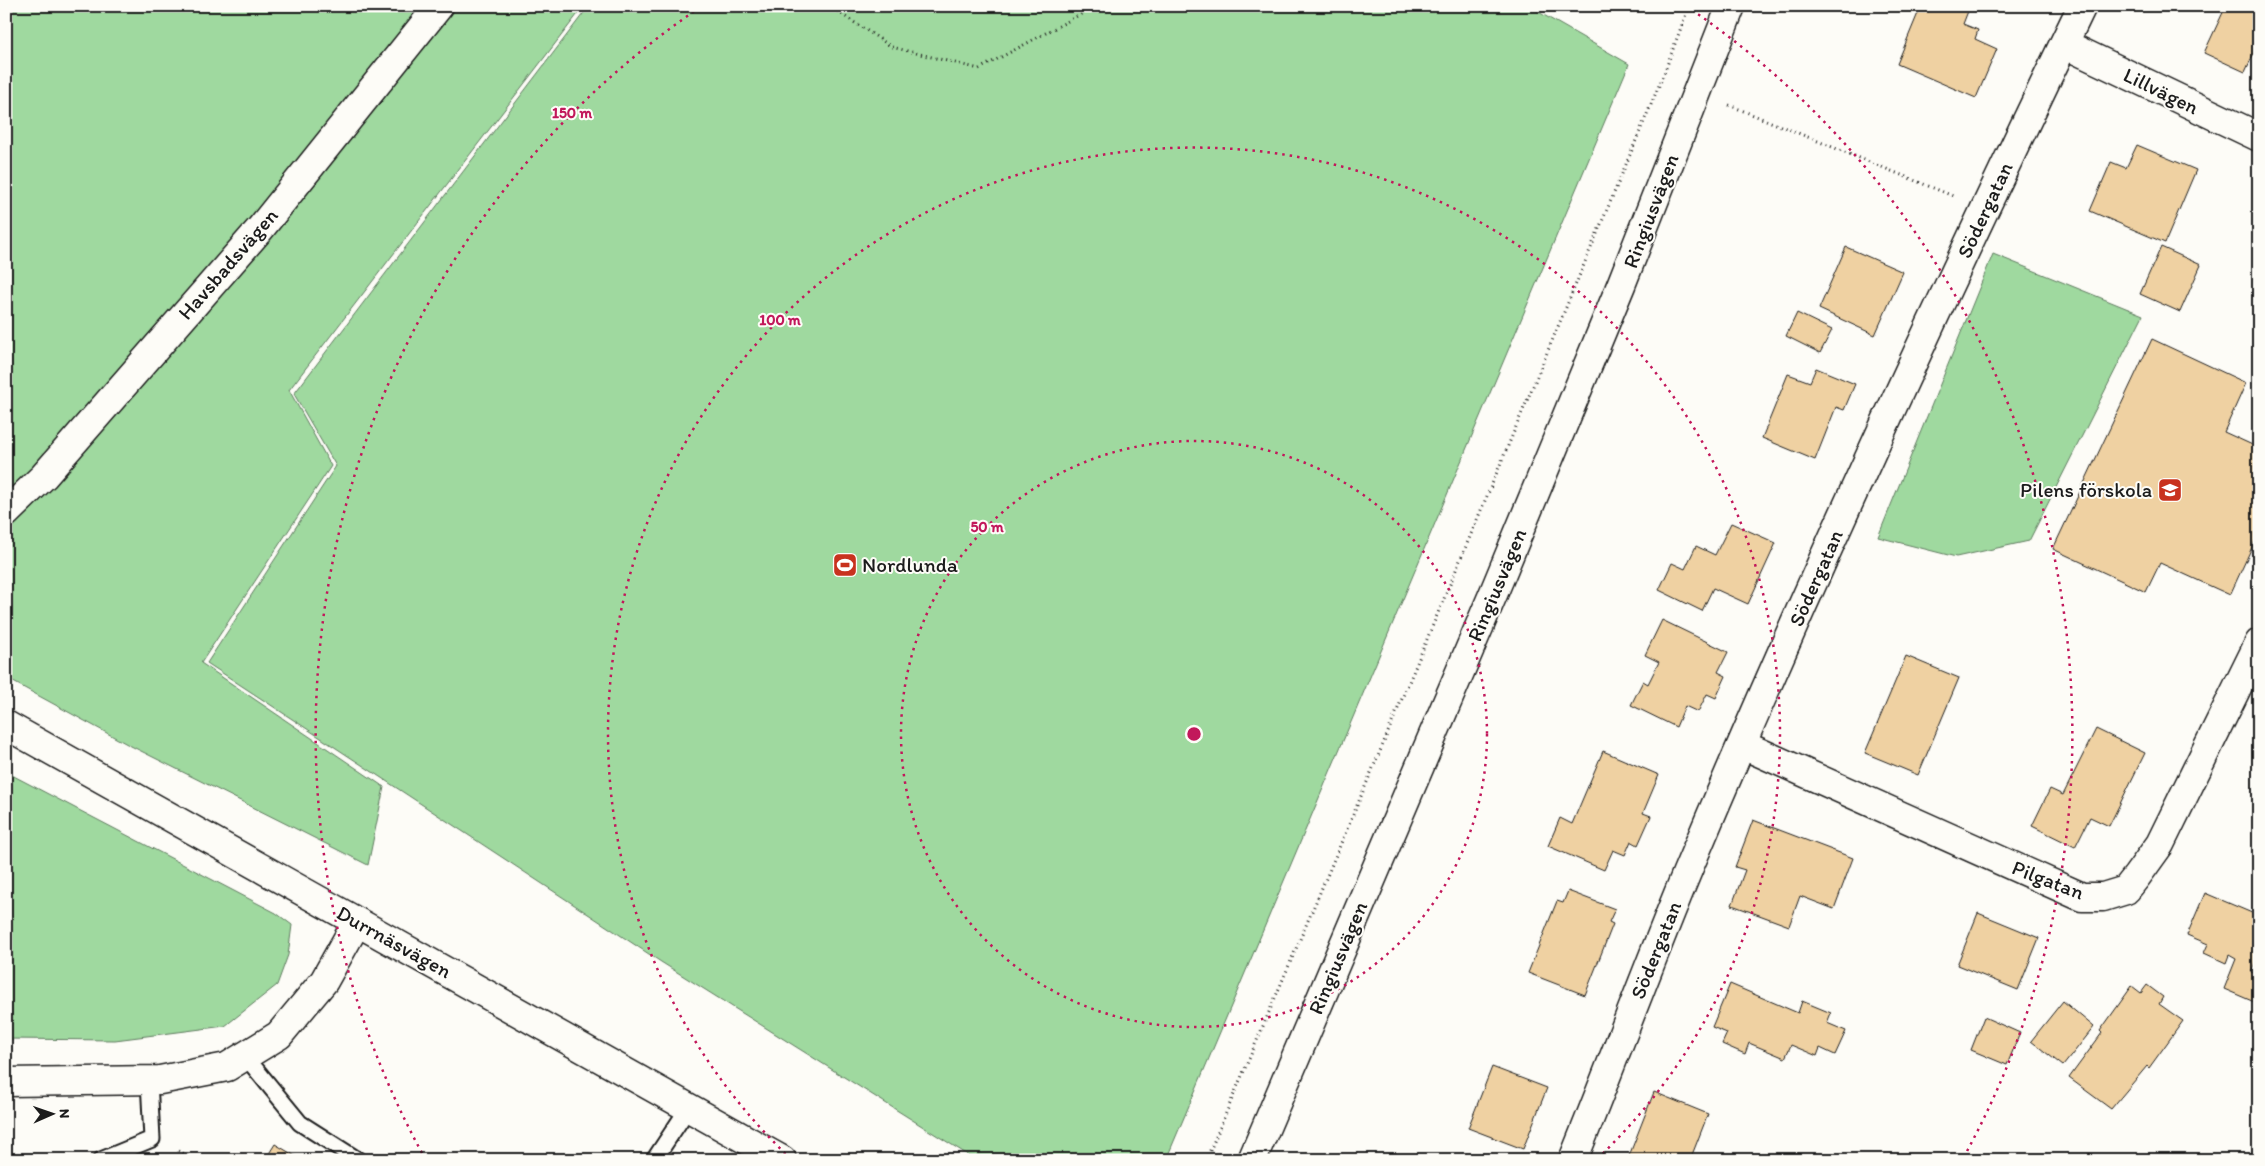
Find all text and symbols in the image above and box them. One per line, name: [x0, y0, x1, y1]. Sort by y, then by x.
street label: Lillvägen: [2120, 62, 2203, 119]
text: 150 m: [552, 104, 592, 122]
street label: Ringiusvägen: [1617, 150, 1684, 271]
street label: Södergatan: [1951, 158, 2018, 262]
street label: Havsbadsvägen: [172, 203, 283, 324]
text: 100 m: [759, 311, 801, 329]
place label: Pilens förskola: [2020, 477, 2152, 502]
school or university icon: Pilens förskola: [2157, 477, 2183, 503]
text: 50 m: [970, 518, 1004, 536]
street label: Ringiusvägen: [1462, 524, 1532, 645]
street label: Södergatan: [1783, 526, 1848, 630]
sports icon: Nordlunda: [832, 552, 858, 578]
place label: Nordlunda: [862, 552, 958, 577]
centre of rings: [1185, 725, 1203, 743]
street label: Pilgatan: [2009, 854, 2088, 905]
street label: Ringiusvägen: [1303, 897, 1373, 1018]
street label: Södergatan: [1625, 897, 1686, 1002]
street label: Durrnäsvägen: [333, 900, 456, 983]
north arrow: [28, 1088, 78, 1138]
text: N: [56, 1109, 73, 1119]

